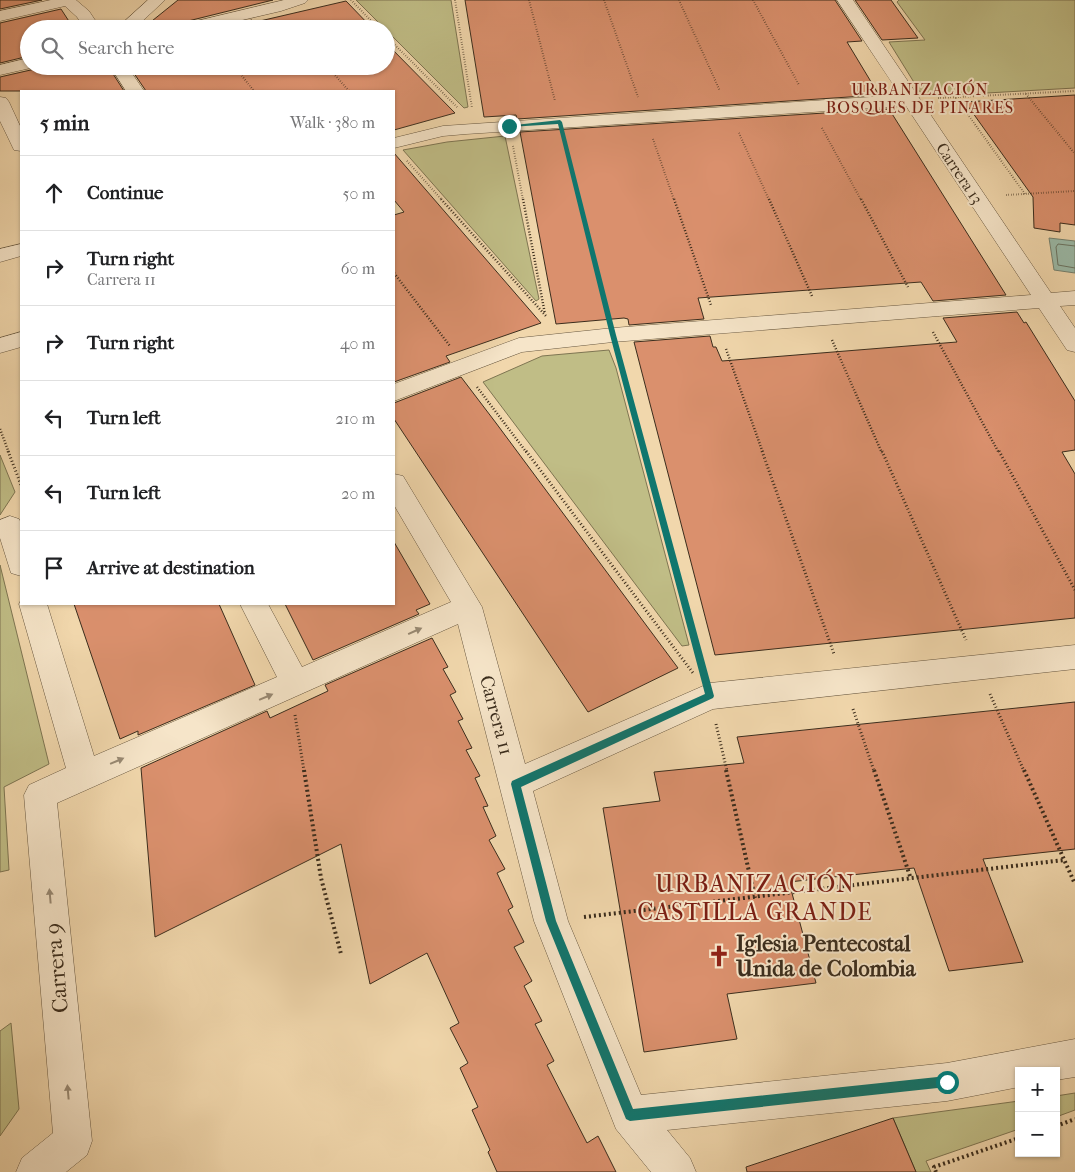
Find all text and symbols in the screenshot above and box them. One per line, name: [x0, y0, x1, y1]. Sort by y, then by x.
search box: [20, 20, 395, 75]
icon: search: [38, 34, 66, 62]
text: Search here: [78, 37, 174, 59]
district label: URBANIZACIÓN BOSQUES DE PINARES: [826, 79, 1014, 117]
text: 5 min: [40, 111, 89, 135]
text: Walk · 380 m: [290, 113, 375, 132]
route end: [498, 115, 521, 138]
street label: Carrera 13: [932, 139, 987, 207]
icon: ahead: [40, 179, 68, 207]
text: Continue: [87, 182, 163, 204]
text: 50 m: [343, 184, 375, 203]
text: Turn right: [87, 248, 174, 270]
icon: right: [40, 254, 68, 282]
text: 60 m: [341, 259, 375, 278]
text: Carrera 11: [87, 270, 156, 289]
icon: right: [40, 329, 68, 357]
text: Turn right: [87, 332, 174, 354]
text: 40 m: [340, 334, 375, 353]
icon: left: [40, 404, 68, 432]
text: Turn left: [87, 407, 161, 429]
text: 210 m: [336, 409, 375, 428]
icon: left: [40, 479, 68, 507]
text: Turn left: [87, 482, 161, 504]
text: 20 m: [341, 484, 375, 503]
icon: arrive: [40, 554, 68, 582]
text: Arrive at destination: [87, 557, 255, 579]
one-way arrow: [408, 626, 422, 634]
street label: Carrera 11: [475, 673, 517, 757]
one-way arrow: [259, 692, 273, 700]
one-way arrow: [110, 757, 124, 765]
district label: URBANIZACIÓN CASTILLA GRANDE: [637, 869, 873, 926]
one-way arrow: [46, 888, 54, 904]
street label: Carrera 9: [40, 922, 74, 1014]
place label: Iglesia Pentecostal Unida de Colombia: [735, 931, 917, 982]
church icon: Iglesia Pentecostal Unida de Colombia: [706, 943, 732, 969]
map controls: [1015, 1067, 1060, 1157]
button: +: [1015, 1067, 1060, 1112]
route start: [936, 1071, 959, 1094]
one-way arrow: [64, 1084, 72, 1100]
button: −: [1015, 1112, 1060, 1157]

